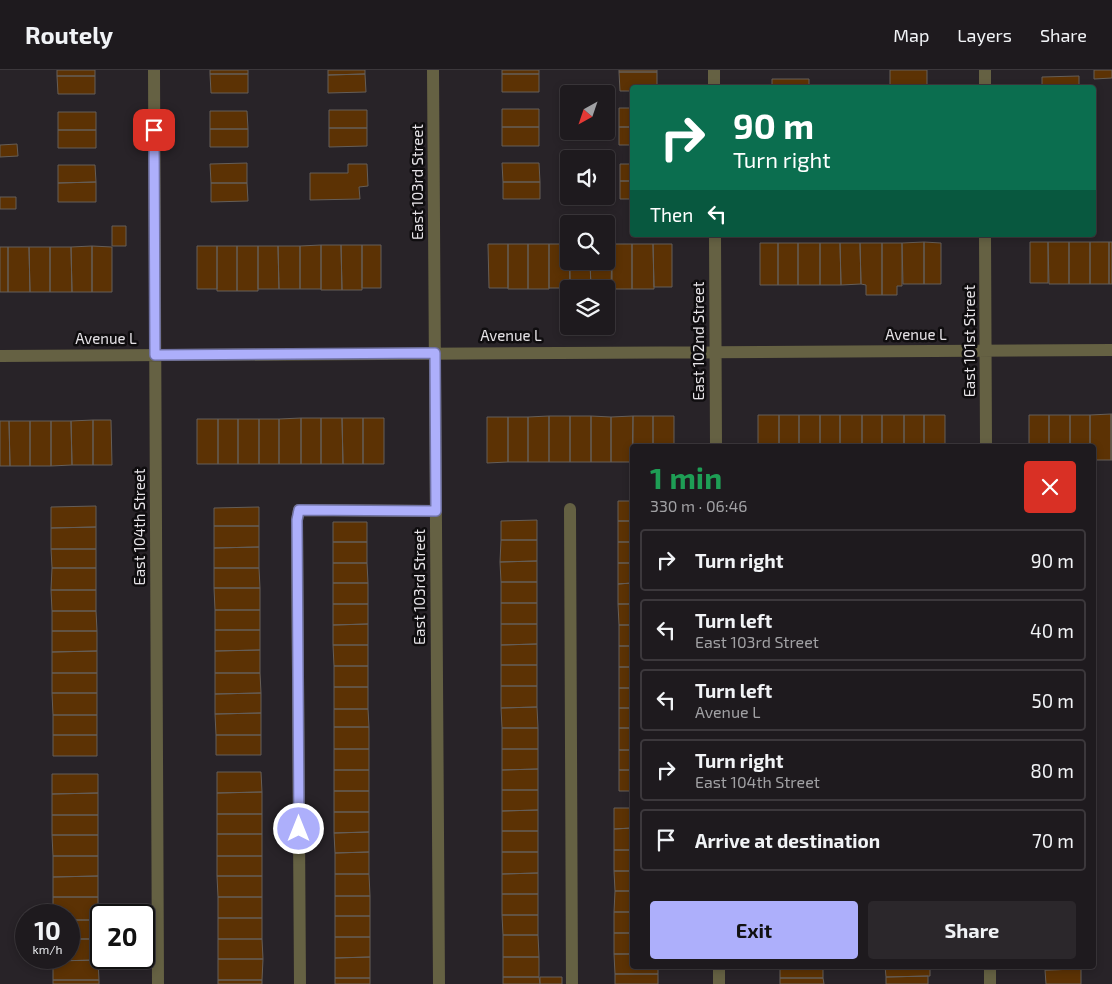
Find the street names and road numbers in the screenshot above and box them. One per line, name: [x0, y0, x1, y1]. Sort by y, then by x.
street label: East 103rd Street: [408, 124, 426, 240]
street label: East 102nd Street: [689, 281, 707, 401]
street label: East 101st Street: [960, 284, 978, 397]
street label: Avenue L: [885, 325, 947, 343]
street label: Avenue L: [480, 326, 542, 344]
street label: Avenue L: [75, 329, 137, 347]
street label: East 104th Street: [130, 468, 148, 586]
street label: East 103rd Street: [410, 529, 428, 645]

